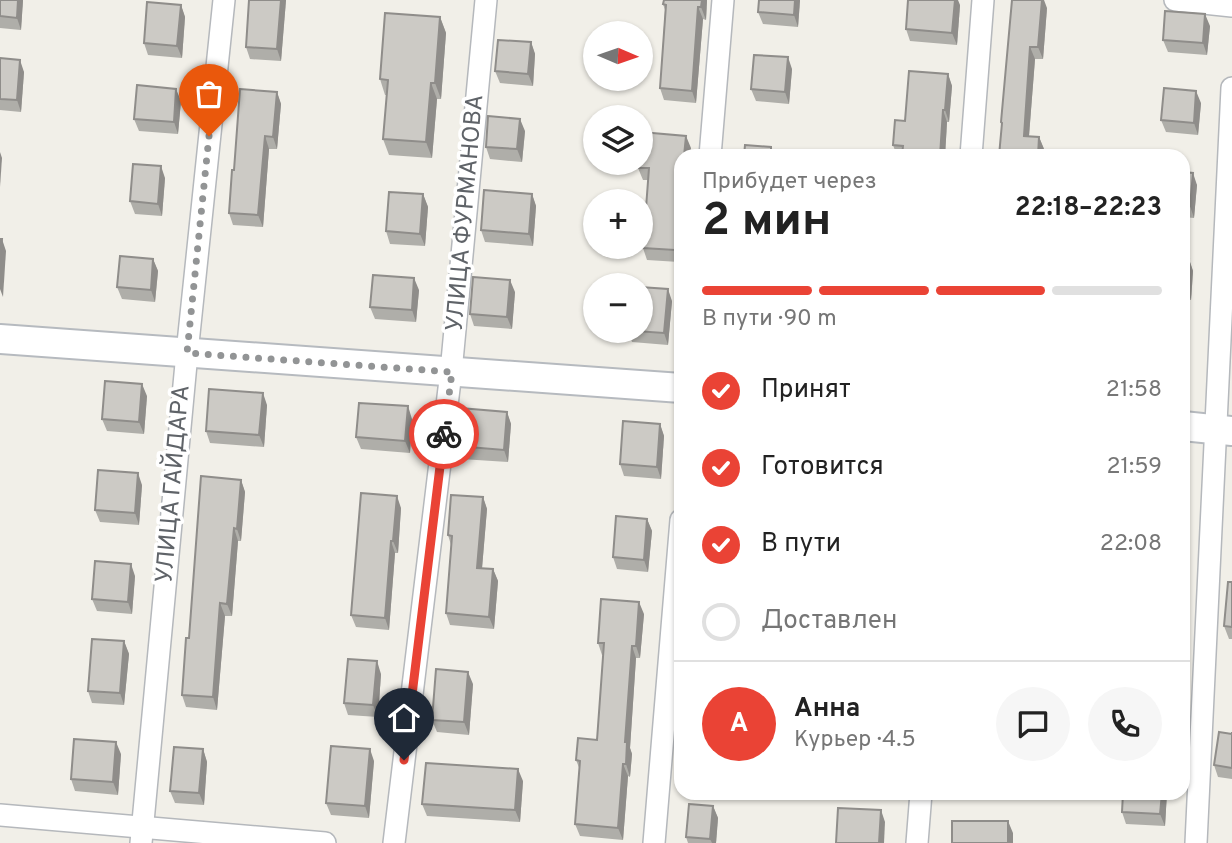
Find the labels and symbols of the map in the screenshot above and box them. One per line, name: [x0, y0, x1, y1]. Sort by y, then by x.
north arrow: [583, 21, 653, 91]
pin: [179, 64, 239, 136]
street label: УЛИЦА ФУРМАНОВА: [441, 93, 491, 333]
street label: УЛИЦА ГАЙДАРА: [148, 384, 198, 584]
courier: [409, 399, 479, 469]
pin: [374, 688, 434, 760]

